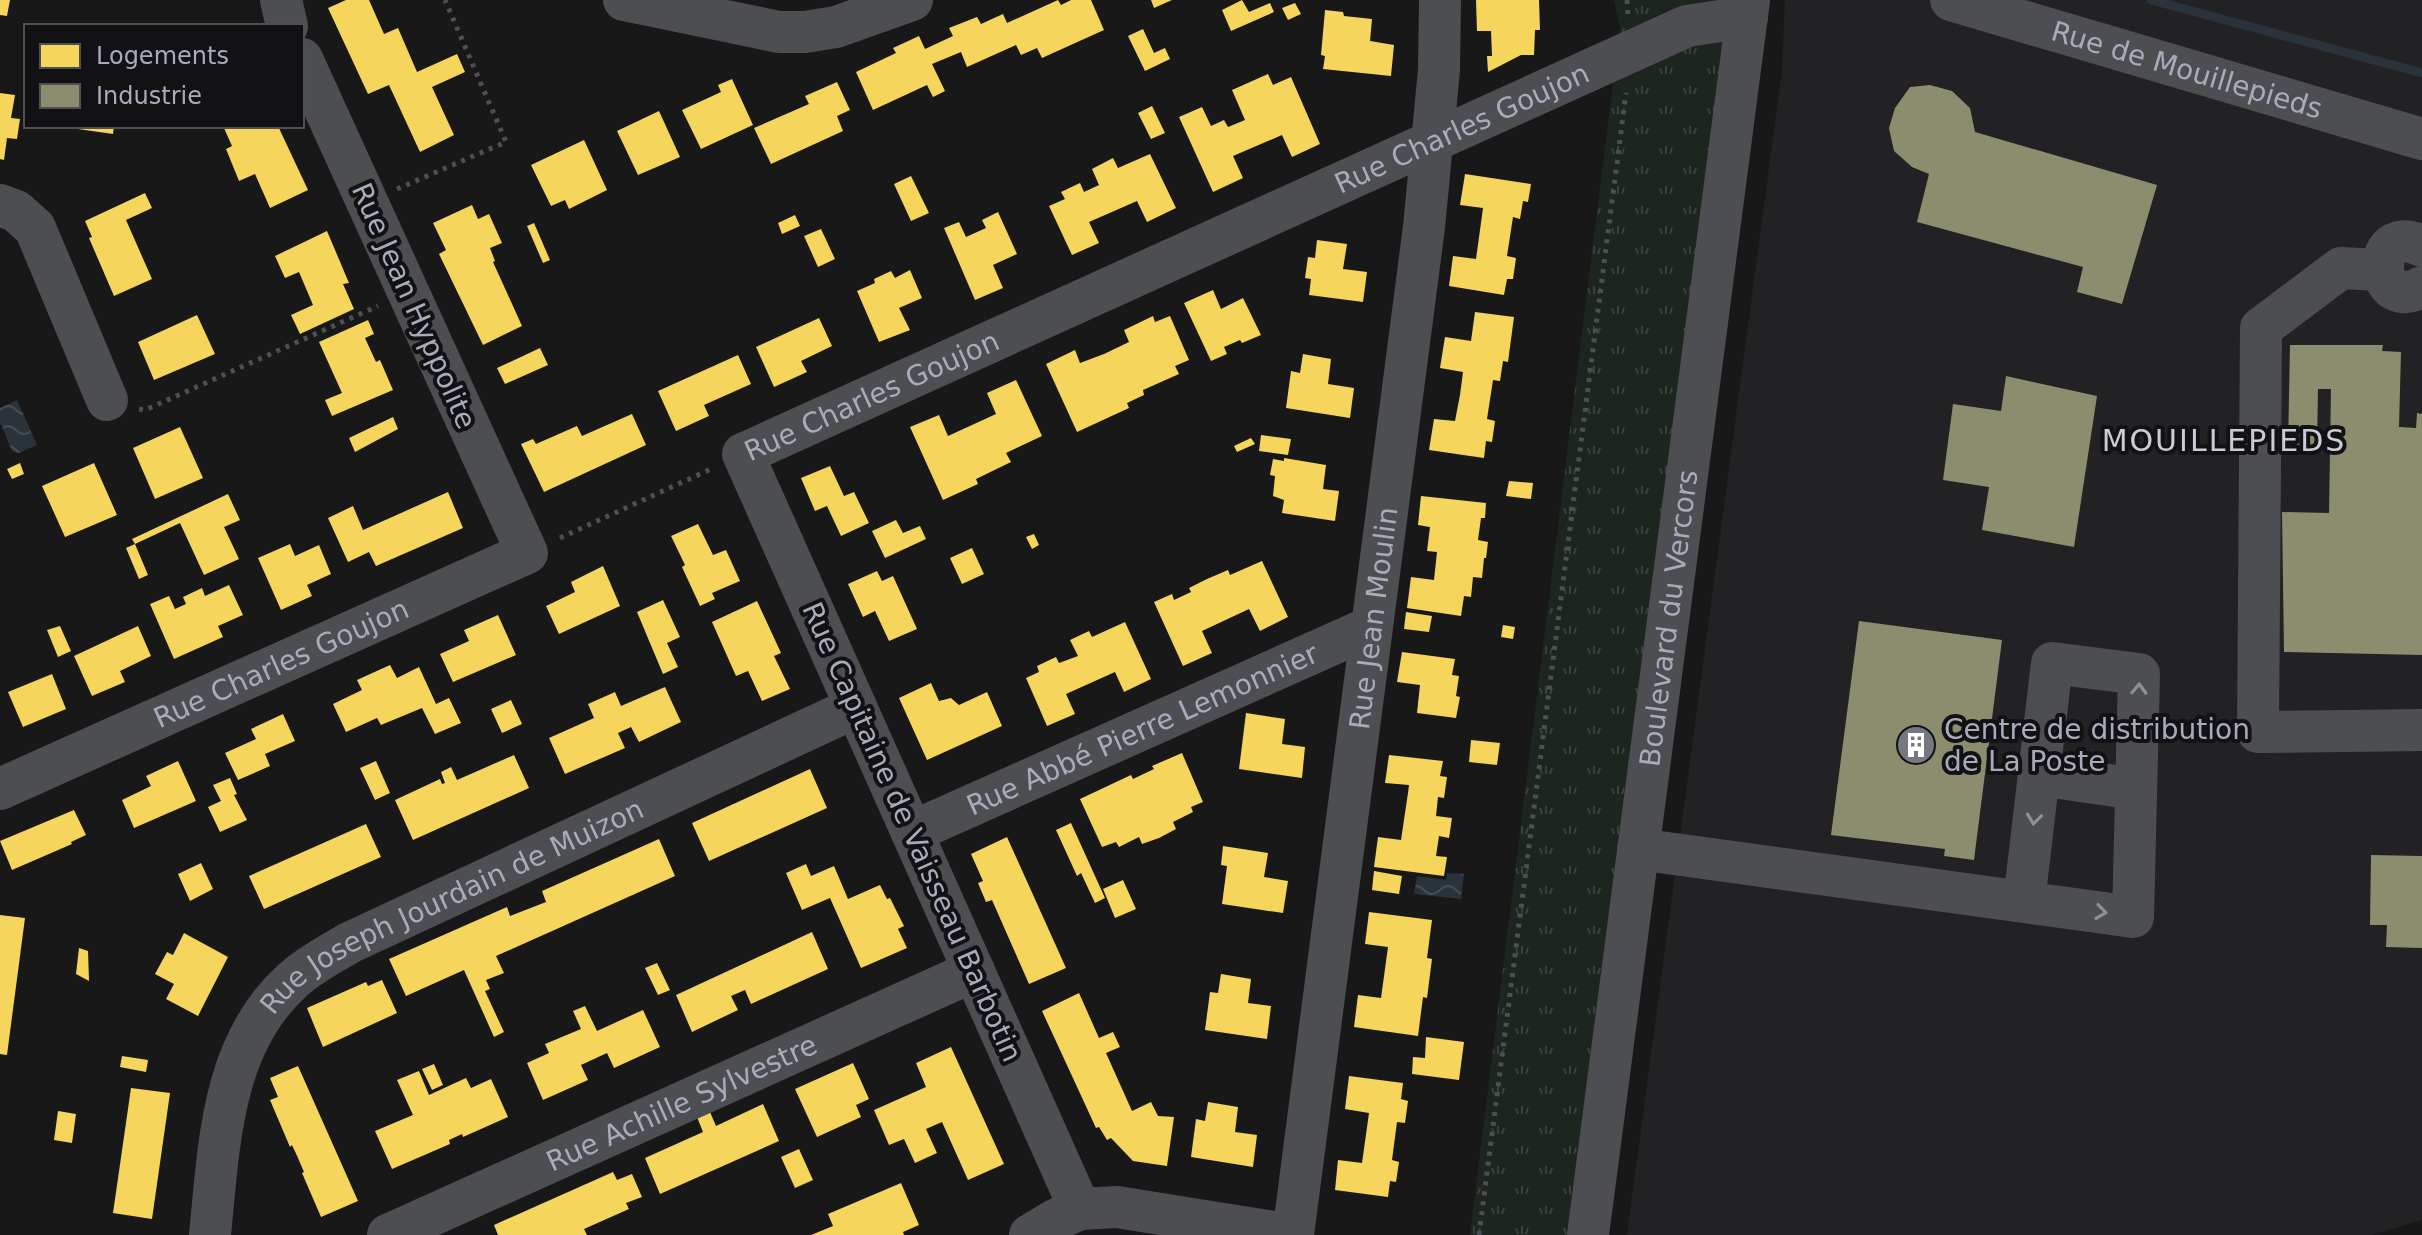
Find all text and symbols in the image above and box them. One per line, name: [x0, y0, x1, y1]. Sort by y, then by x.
street label: Rue de Mouillepieds: [2048, 14, 2326, 125]
legend: [24, 24, 304, 128]
text: Logements: [96, 42, 229, 70]
street label: Rue Charles Goujon: [1329, 56, 1594, 200]
text: Industrie: [96, 82, 202, 110]
street label: Rue Jean Hyppolite: [345, 178, 483, 434]
street label: Rue Charles Goujon: [739, 324, 1004, 468]
district label: MOUILLEPIEDS: [2102, 423, 2346, 458]
street label: Boulevard du Vercors: [1633, 468, 1704, 769]
street label: Rue Jean Moulin: [1342, 505, 1404, 731]
street label: Rue Charles Goujon: [148, 592, 414, 735]
street label: Rue Capitaine de Vaisseau Barbotin: [795, 597, 1029, 1067]
street label: Rue Abbé Pierre Lemonnier: [961, 636, 1323, 822]
one-way arrow: [2130, 682, 2147, 695]
place label: Centre de distribution de La Poste: [1944, 713, 2250, 778]
building icon: Centre de distribution de La Poste: [1895, 724, 1937, 766]
street label: Rue Joseph Jourdain de Muizon: [253, 792, 649, 1020]
one-way arrow: [2025, 813, 2042, 826]
one-way arrow: [2095, 904, 2108, 921]
street label: Rue Achille Sylvestre: [541, 1028, 822, 1178]

